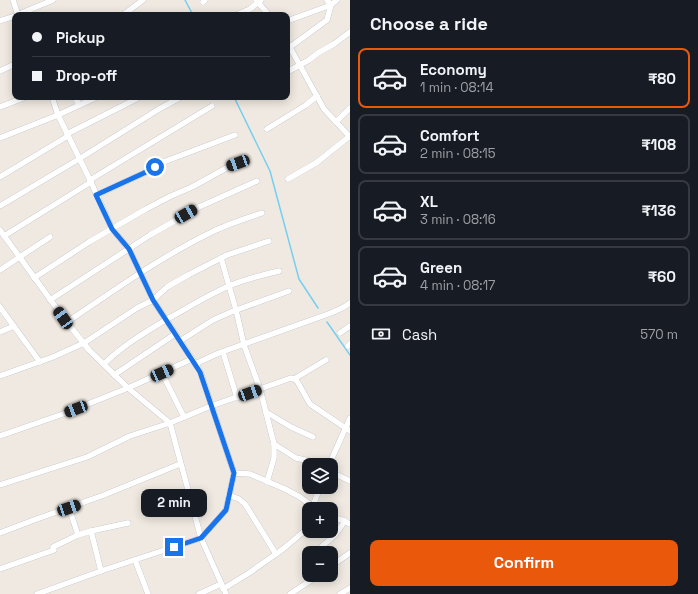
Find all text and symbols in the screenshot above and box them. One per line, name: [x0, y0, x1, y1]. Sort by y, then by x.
text: Choose a ride: [370, 12, 488, 35]
text: Pickup: [56, 28, 105, 47]
icon: car: [372, 60, 408, 96]
text: Economy: [420, 60, 487, 79]
text: Drop-off: [56, 66, 117, 85]
text: ₹80: [648, 69, 676, 88]
text: 1 min · 08:14: [420, 79, 494, 96]
icon: car: [372, 126, 408, 162]
text: Comfort: [420, 126, 480, 145]
text: ₹108: [641, 135, 676, 154]
text: 2 min · 08:15: [420, 145, 496, 162]
car: [225, 153, 251, 173]
route start: [146, 158, 164, 176]
icon: car: [372, 192, 408, 228]
text: XL: [420, 192, 438, 211]
text: ₹136: [641, 201, 676, 220]
car: [173, 203, 199, 225]
text: 3 min · 08:16: [420, 211, 496, 228]
icon: car: [372, 258, 408, 294]
text: Green: [420, 258, 462, 277]
text: ₹60: [648, 267, 676, 286]
text: 4 min · 08:17: [420, 277, 495, 294]
car: [51, 305, 75, 331]
icon: cash: [370, 323, 392, 345]
text: Cash: [402, 325, 437, 344]
text: 570 m: [640, 326, 678, 343]
car: [149, 363, 175, 383]
car: [237, 383, 263, 403]
car: [63, 399, 89, 419]
map controls: [302, 458, 338, 582]
button: layers: [302, 458, 338, 494]
callout: 2 min: [141, 489, 207, 517]
text: 2 min: [157, 494, 191, 511]
car: [56, 498, 82, 518]
button: +: [302, 502, 338, 538]
route end: [165, 538, 183, 556]
button: Confirm: [370, 540, 678, 586]
button: −: [302, 546, 338, 582]

